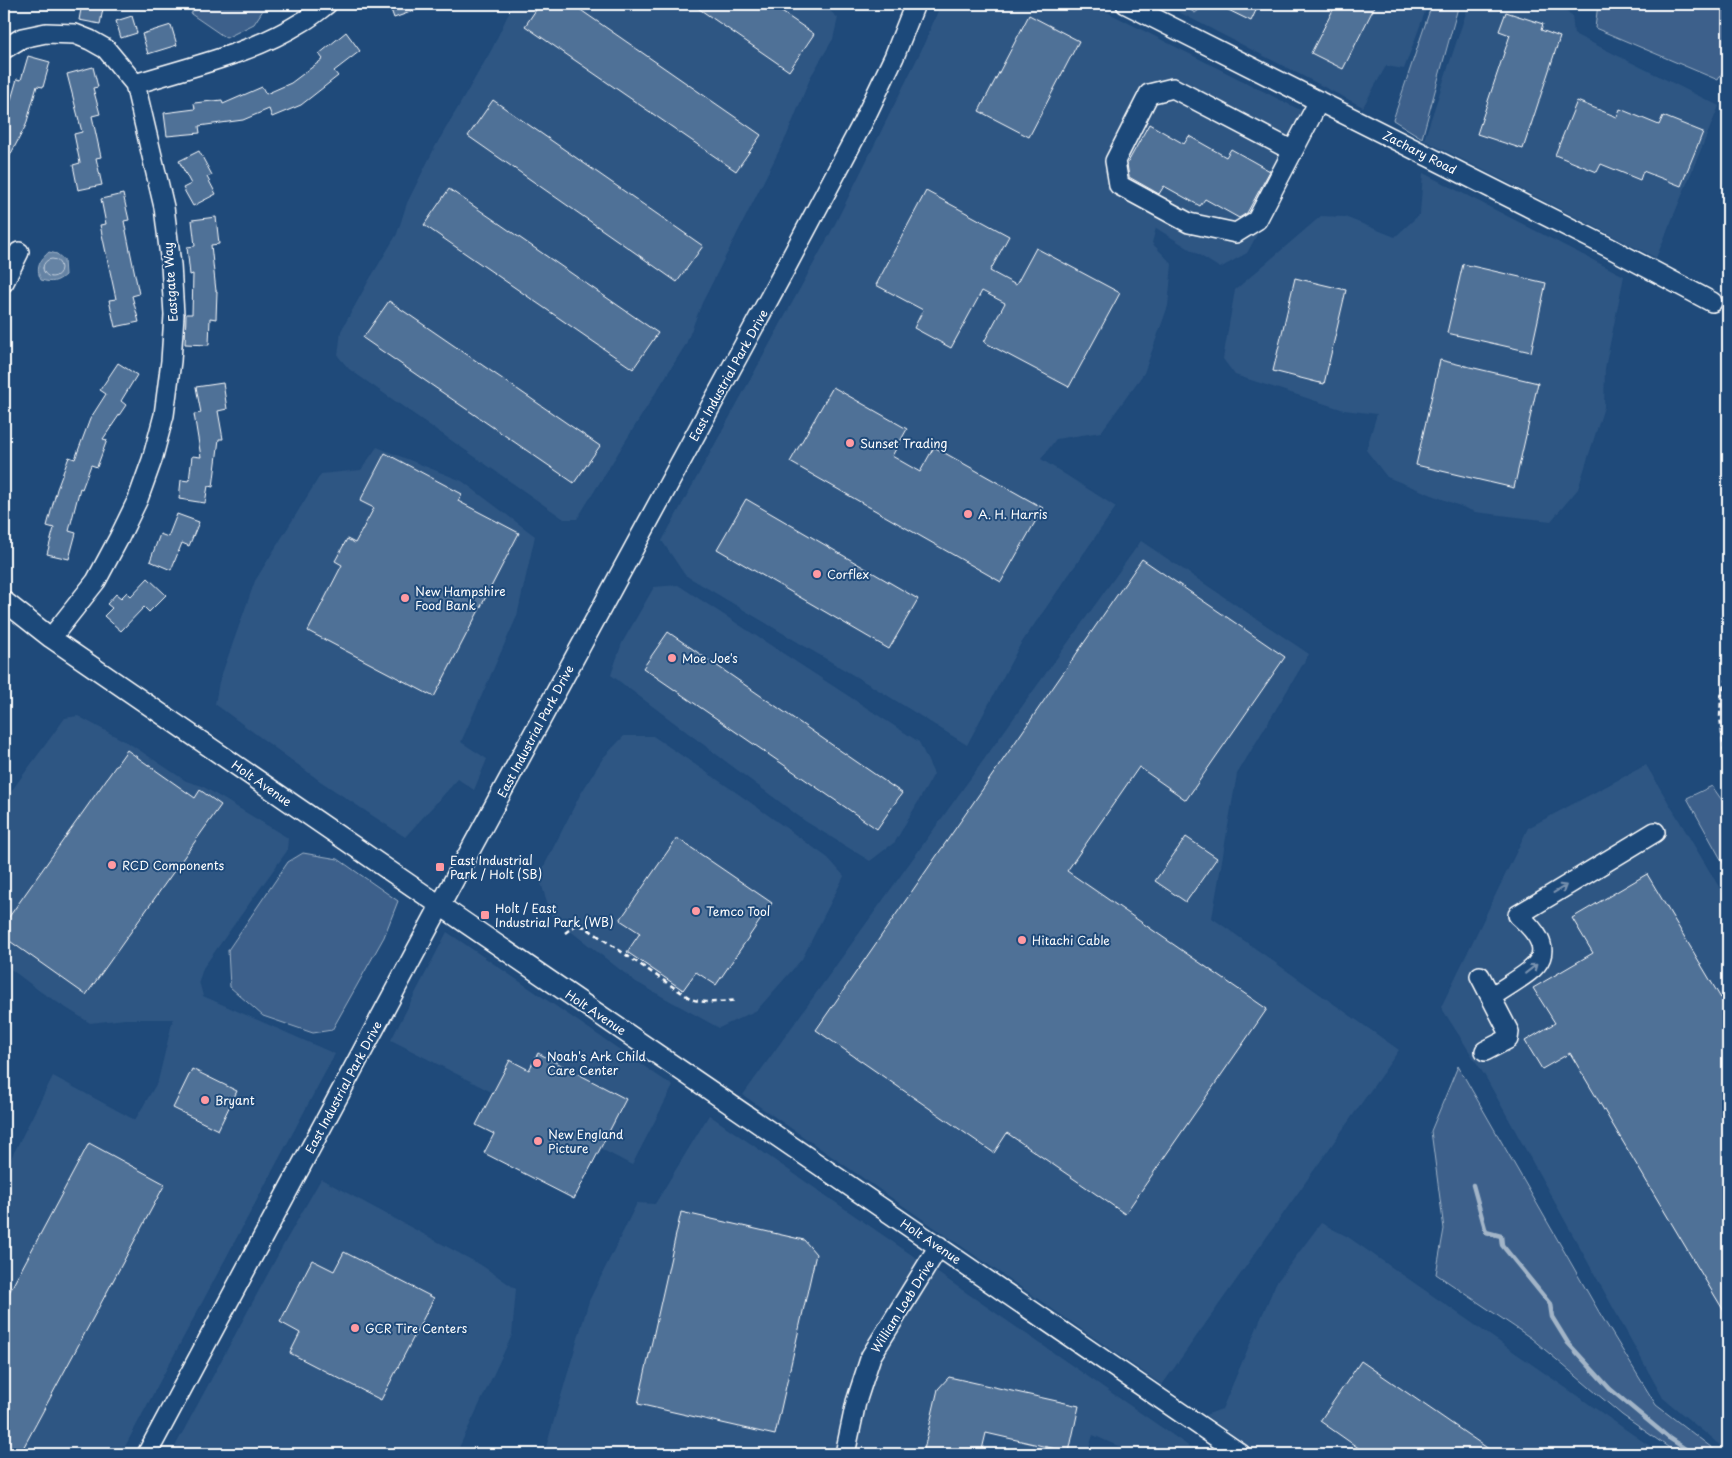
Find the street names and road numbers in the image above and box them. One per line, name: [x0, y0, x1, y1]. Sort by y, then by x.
street label: Zachary Road: [1380, 126, 1460, 178]
street label: Eastgate Way: [158, 241, 182, 322]
street label: East Industrial Park Drive: [684, 306, 772, 444]
street label: East Industrial Park Drive: [492, 661, 578, 801]
street label: Holt Avenue: [228, 756, 296, 811]
street label: Holt Avenue: [562, 985, 630, 1039]
street label: East Industrial Park Drive: [300, 1017, 386, 1157]
street label: Holt Avenue: [897, 1214, 965, 1268]
street label: William Loeb Drive: [866, 1256, 938, 1356]

